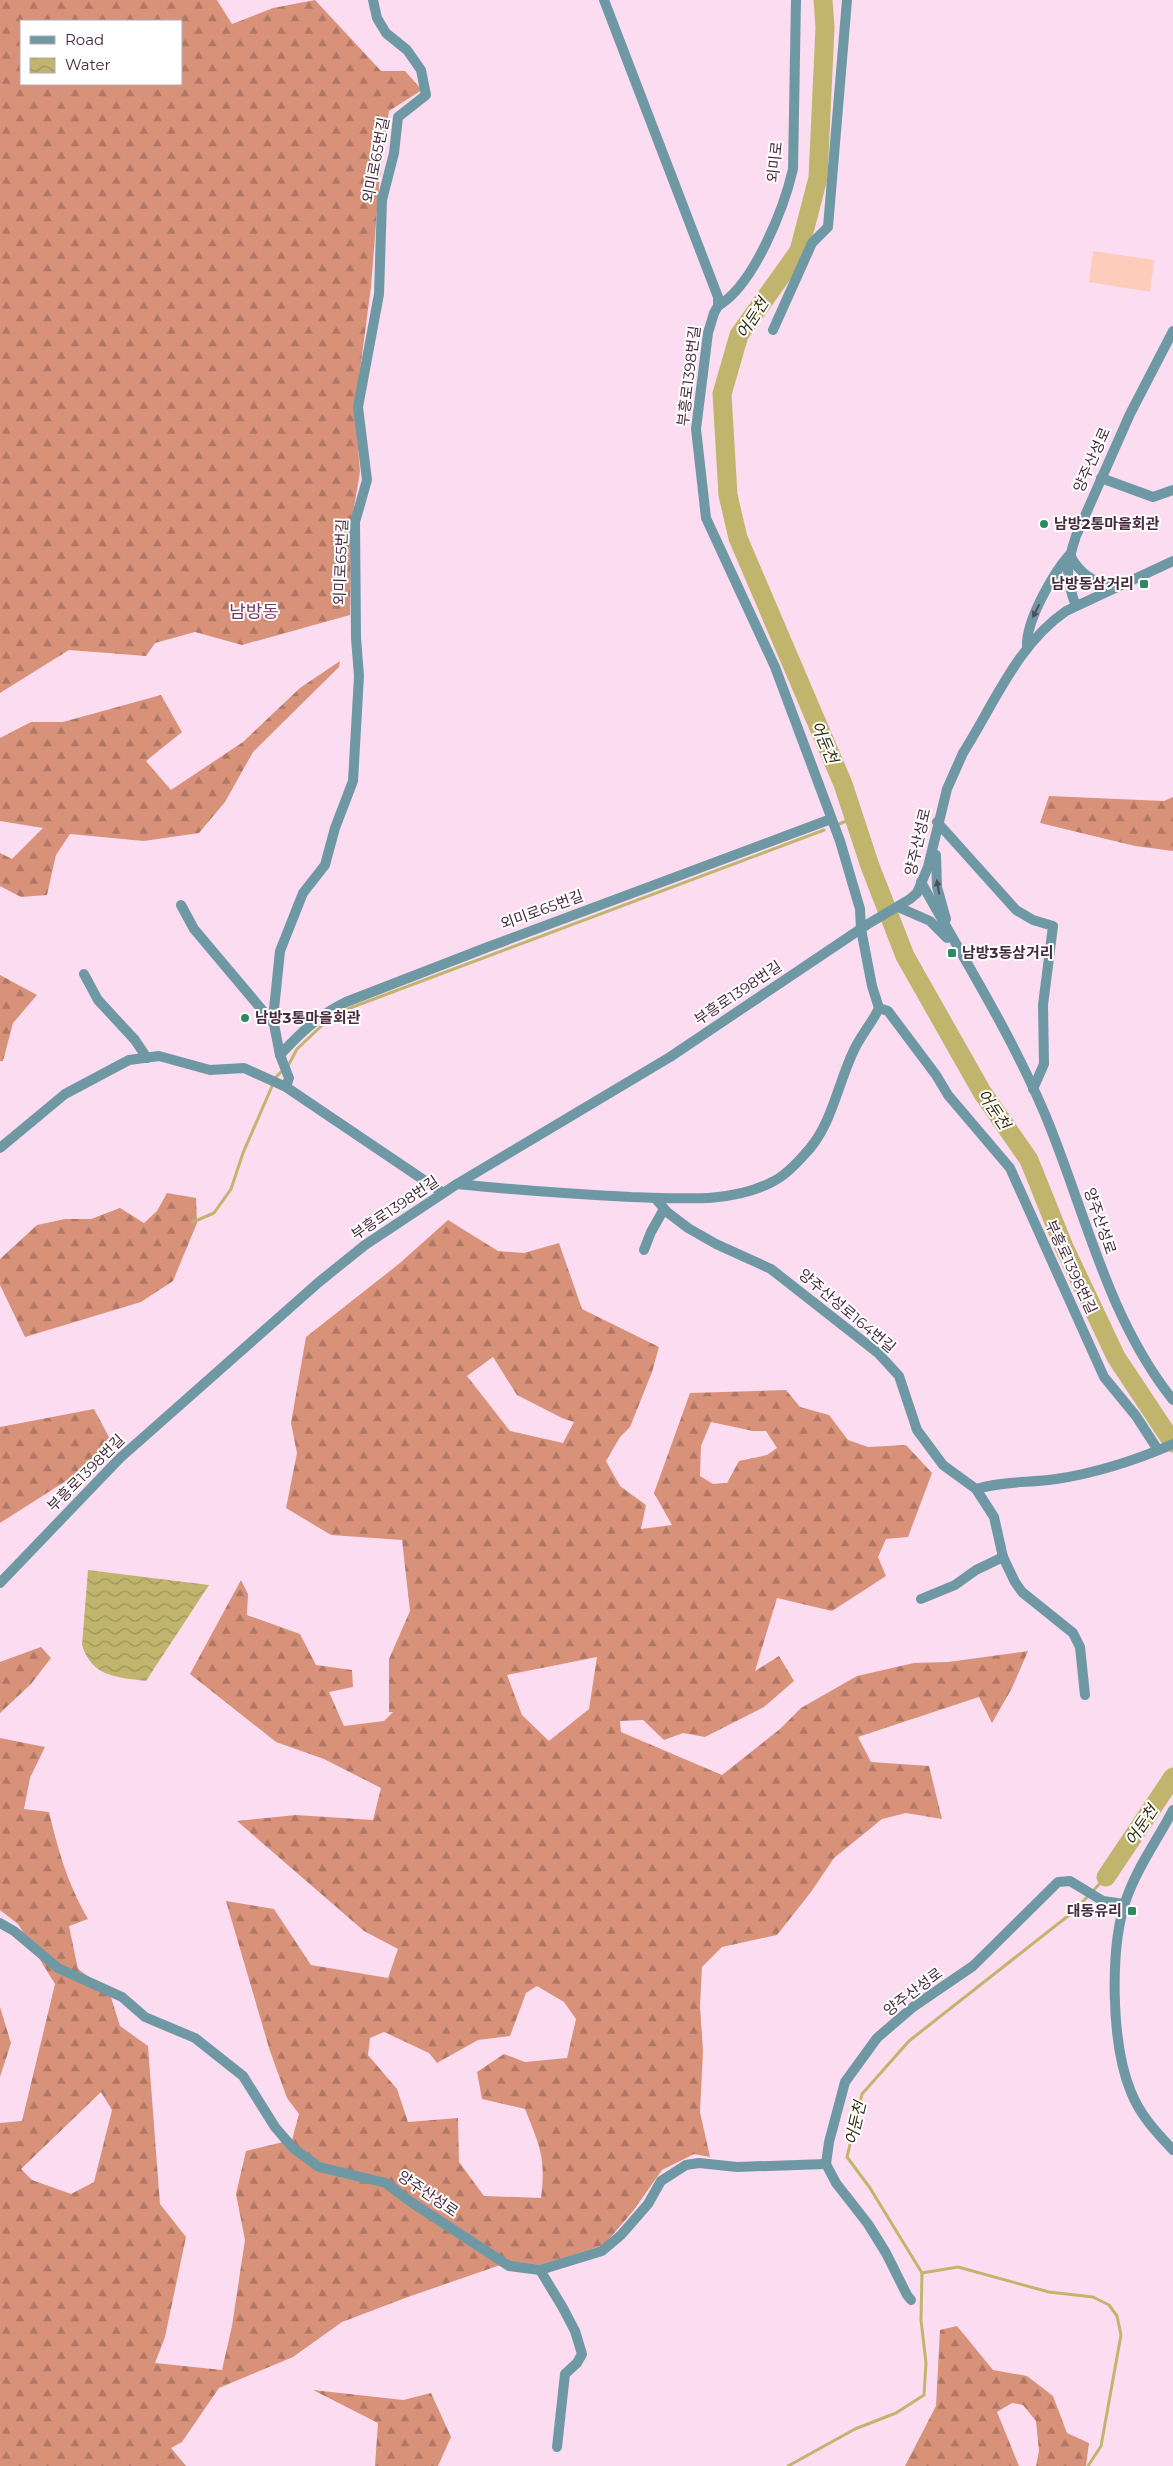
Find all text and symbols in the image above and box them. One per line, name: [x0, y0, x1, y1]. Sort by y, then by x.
legend: [20, 20, 182, 85]
text: Road: [65, 30, 104, 49]
text: Water: [65, 55, 111, 74]
street label: 외미로65번길: [358, 116, 393, 204]
street label: 외미로: [763, 140, 786, 184]
water label: 어둔천: [732, 293, 774, 342]
street label: 부흥로1398번길: [673, 324, 704, 428]
street label: 양주산성로: [1069, 424, 1114, 495]
place label: 남방2통마을회관: [1054, 514, 1160, 533]
street label: 외미로65번길: [329, 518, 352, 606]
marker: 남방2통마을회관: [1038, 518, 1050, 530]
place label: 남방동삼거리: [1051, 574, 1134, 593]
marker: 남방동삼거리: [1138, 578, 1150, 590]
district label: 남방동: [229, 601, 279, 623]
one-way arrow: [1032, 604, 1040, 618]
water label: 어둔천: [807, 718, 843, 768]
street label: 양주산성로: [900, 806, 935, 878]
one-way arrow: [933, 879, 941, 895]
street label: 외미로65번길: [498, 886, 586, 933]
place label: 남방3동삼거리: [962, 943, 1054, 962]
marker: 남방3동삼거리: [946, 947, 958, 959]
street label: 부흥로1398번길: [690, 956, 785, 1029]
place label: 남방3통마을회관: [255, 1008, 361, 1027]
marker: 남방3통마을회관: [239, 1012, 251, 1024]
water label: 어둔천: [973, 1086, 1015, 1135]
street label: 부흥로1398번길: [347, 1171, 442, 1244]
street label: 양주산성로: [1080, 1185, 1121, 1257]
street label: 부흥로1398번길: [1041, 1217, 1102, 1317]
street label: 양주산성로164번길: [795, 1264, 900, 1357]
street label: 부흥로1398번길: [43, 1430, 128, 1515]
water label: 어둔천: [1121, 1800, 1163, 1849]
place label: 대동유리: [1067, 1901, 1122, 1920]
marker: 대동유리: [1126, 1905, 1138, 1917]
street label: 양주산성로: [879, 1963, 946, 2020]
water label: 어둔천: [841, 2097, 870, 2147]
street label: 양주산성로: [394, 2166, 462, 2221]

